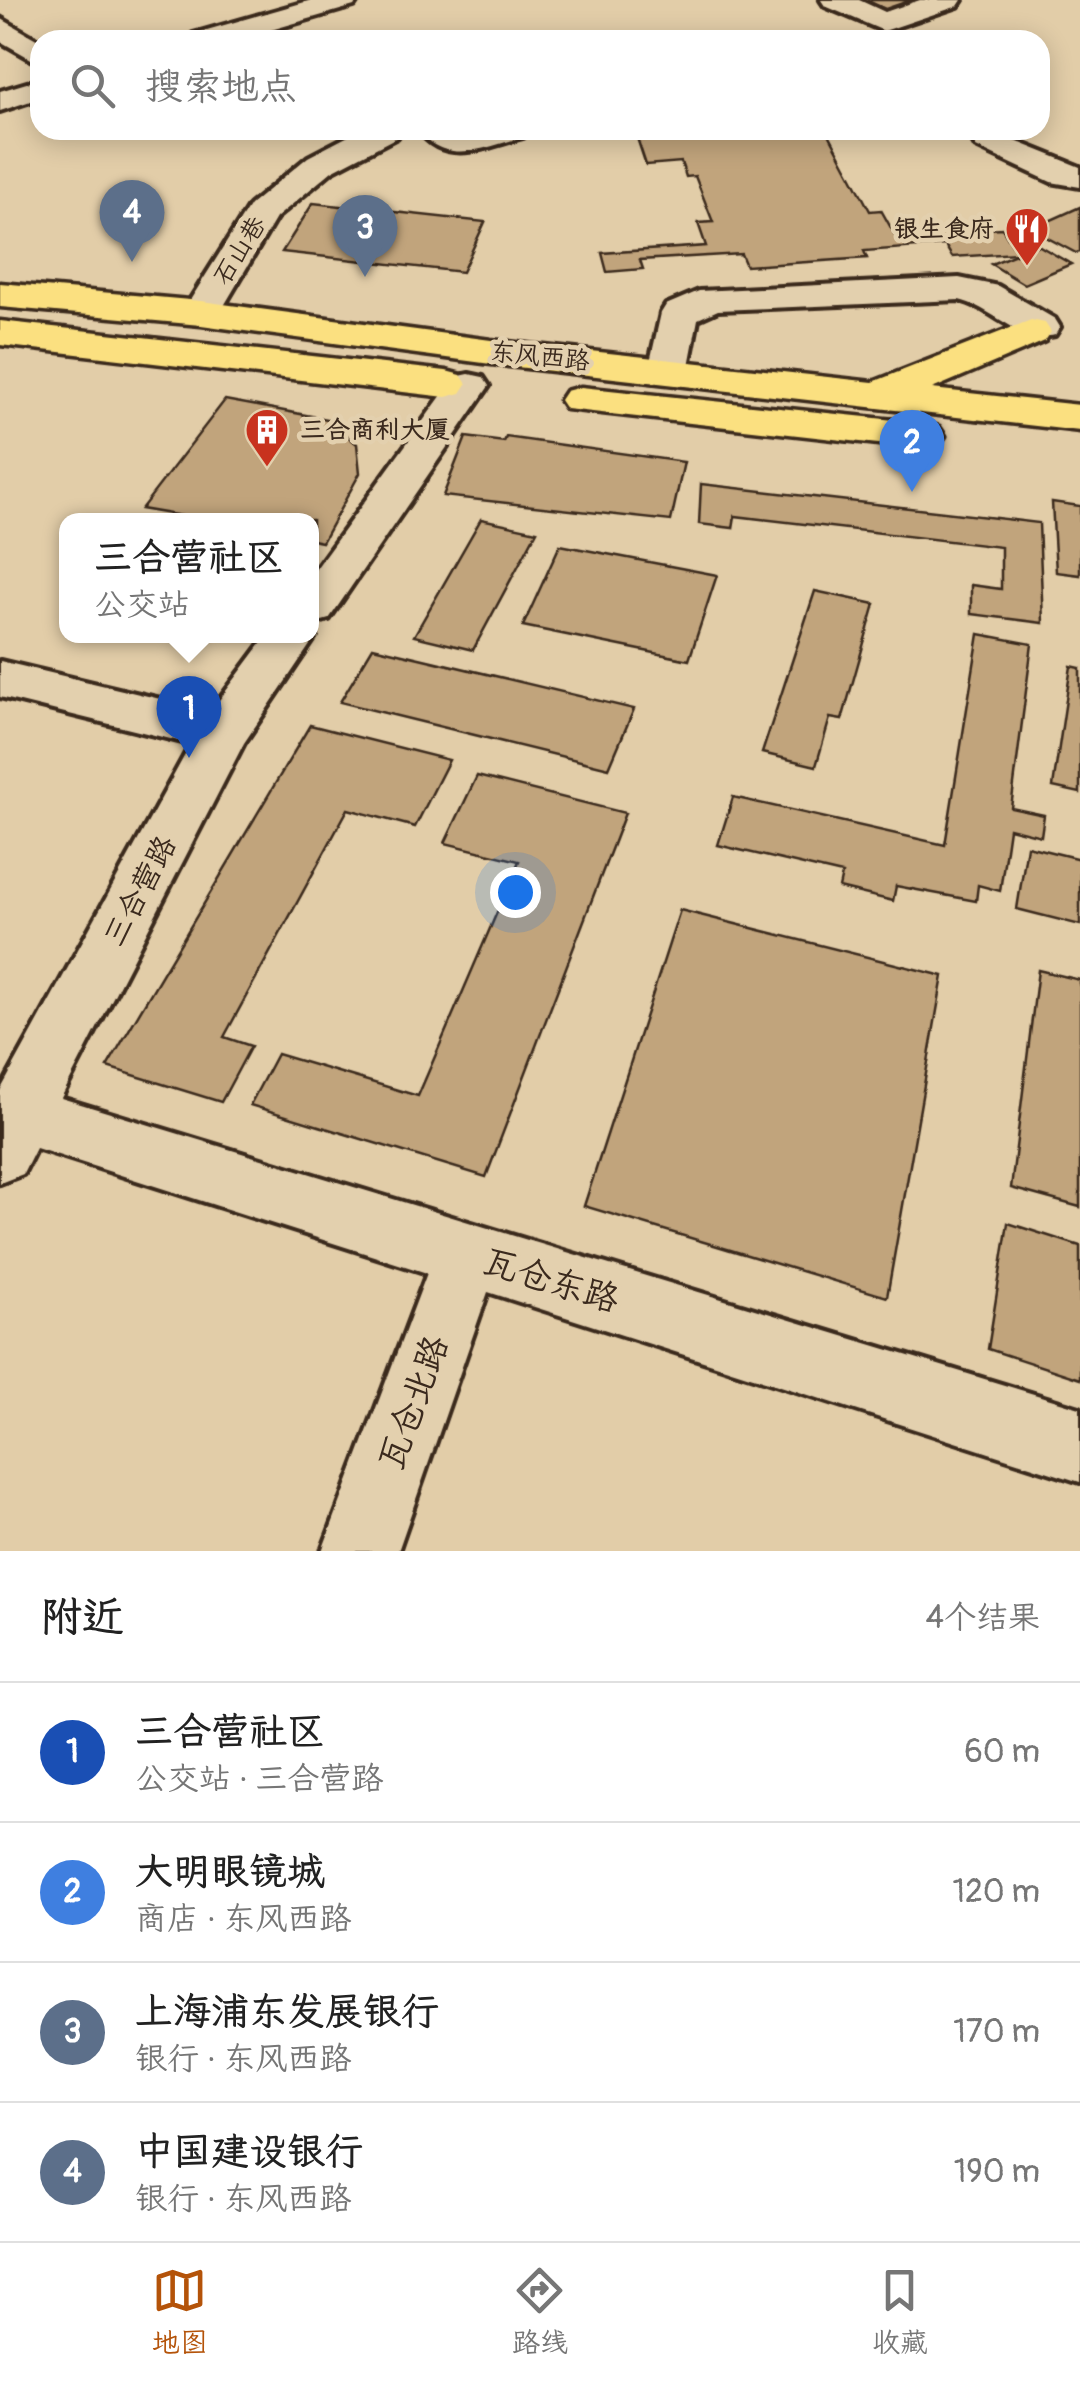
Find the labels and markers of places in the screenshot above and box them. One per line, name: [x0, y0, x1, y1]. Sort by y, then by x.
pin: 4: [100, 180, 164, 262]
pin: 3: [332, 194, 398, 277]
restaurant icon: 银生食府: [1004, 206, 1050, 267]
place label: 银生食府: [894, 214, 994, 245]
building icon: 三合商利大厦: [244, 407, 290, 468]
pin: 2: [880, 410, 944, 492]
place label: 三合商利大厦: [300, 415, 450, 446]
pin: 1: [156, 676, 222, 758]

